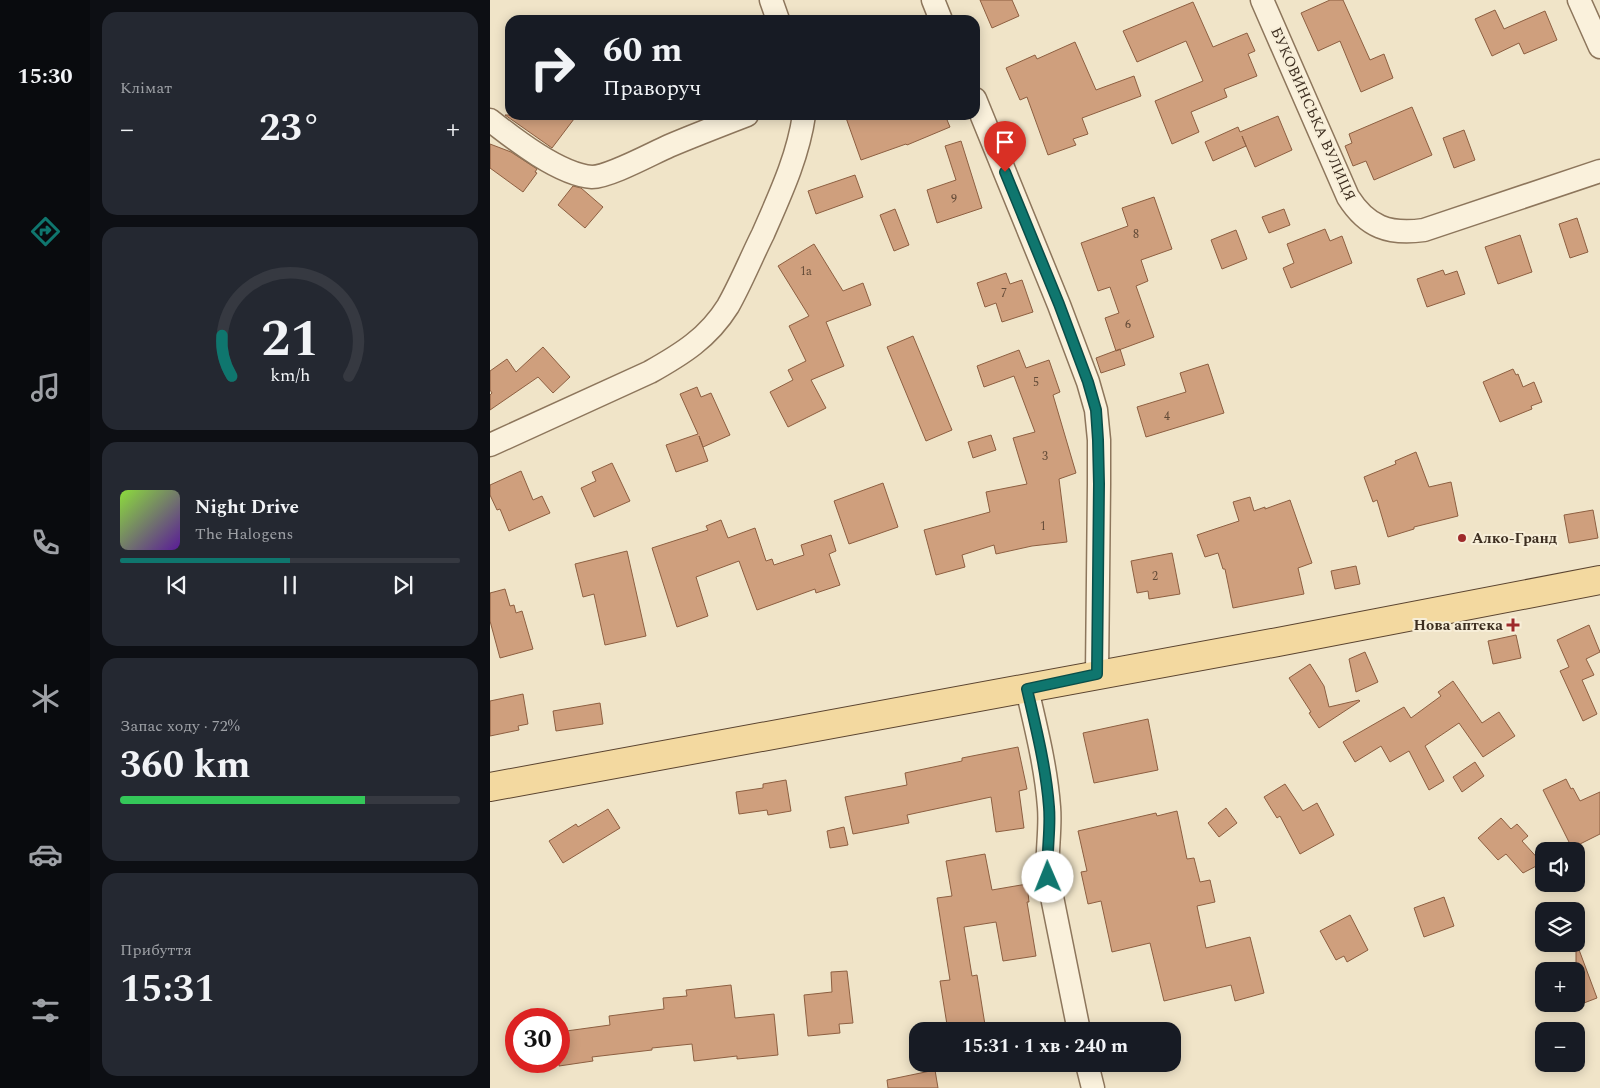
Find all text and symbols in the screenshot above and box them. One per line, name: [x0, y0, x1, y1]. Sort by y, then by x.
street label: БУКОВИНСЬКА ВУЛИЦЯ: [1264, 23, 1362, 205]
text: 60 m: [603, 24, 683, 77]
icon: right: [520, 35, 585, 100]
text: 15:30: [17, 60, 73, 93]
text: Праворуч: [603, 72, 701, 105]
text: Клімат: [120, 76, 172, 100]
text: 23°: [259, 100, 321, 158]
text: −: [120, 108, 134, 151]
text: +: [446, 108, 460, 151]
pin: [984, 121, 1026, 172]
icon: arrive: [991, 128, 1019, 156]
house number: 9: [951, 190, 957, 209]
icon: directions: [28, 214, 63, 249]
house number: 8: [1133, 225, 1139, 244]
house number: 1а: [800, 262, 812, 281]
house number: 7: [1001, 284, 1007, 303]
text: 21: [261, 300, 319, 379]
house number: 6: [1125, 315, 1131, 334]
text: km/h: [270, 362, 310, 389]
icon: music: [28, 370, 63, 405]
house number: 5: [1033, 373, 1039, 392]
house number: 4: [1164, 407, 1170, 426]
house number: 3: [1042, 447, 1048, 466]
text: Night Drive: [195, 493, 299, 522]
house number: 1: [1040, 517, 1046, 536]
text: The Halogens: [195, 522, 293, 546]
icon: phone: [28, 525, 63, 560]
place label: Алко-Гранд: [1472, 527, 1557, 550]
marker: Алко-Гранд: [1456, 532, 1468, 544]
house number: 2: [1152, 567, 1158, 586]
icon: previous: [163, 571, 191, 599]
icon: pause: [276, 571, 304, 599]
icon: next: [389, 571, 417, 599]
place label: Нова аптека: [1414, 614, 1503, 637]
marker: Нова аптека: [1507, 619, 1519, 631]
icon: climate: [28, 681, 63, 716]
text: Запас ходу · 72%: [120, 714, 240, 738]
text: 360 km: [120, 737, 251, 795]
icon: car: [28, 837, 63, 872]
map controls: [1535, 842, 1585, 1072]
button: sound: [1535, 842, 1585, 892]
position arrow: [1021, 850, 1073, 902]
button: layers: [1535, 902, 1585, 952]
text: Прибуття: [120, 938, 192, 962]
text: 15:31: [120, 961, 215, 1019]
button: +: [1535, 962, 1585, 1012]
icon: filters: [28, 993, 63, 1028]
speed limit sign: 30: [505, 1008, 570, 1073]
button: −: [1535, 1022, 1585, 1072]
text: 15:31 · 1 хв · 240 m: [962, 1032, 1128, 1061]

